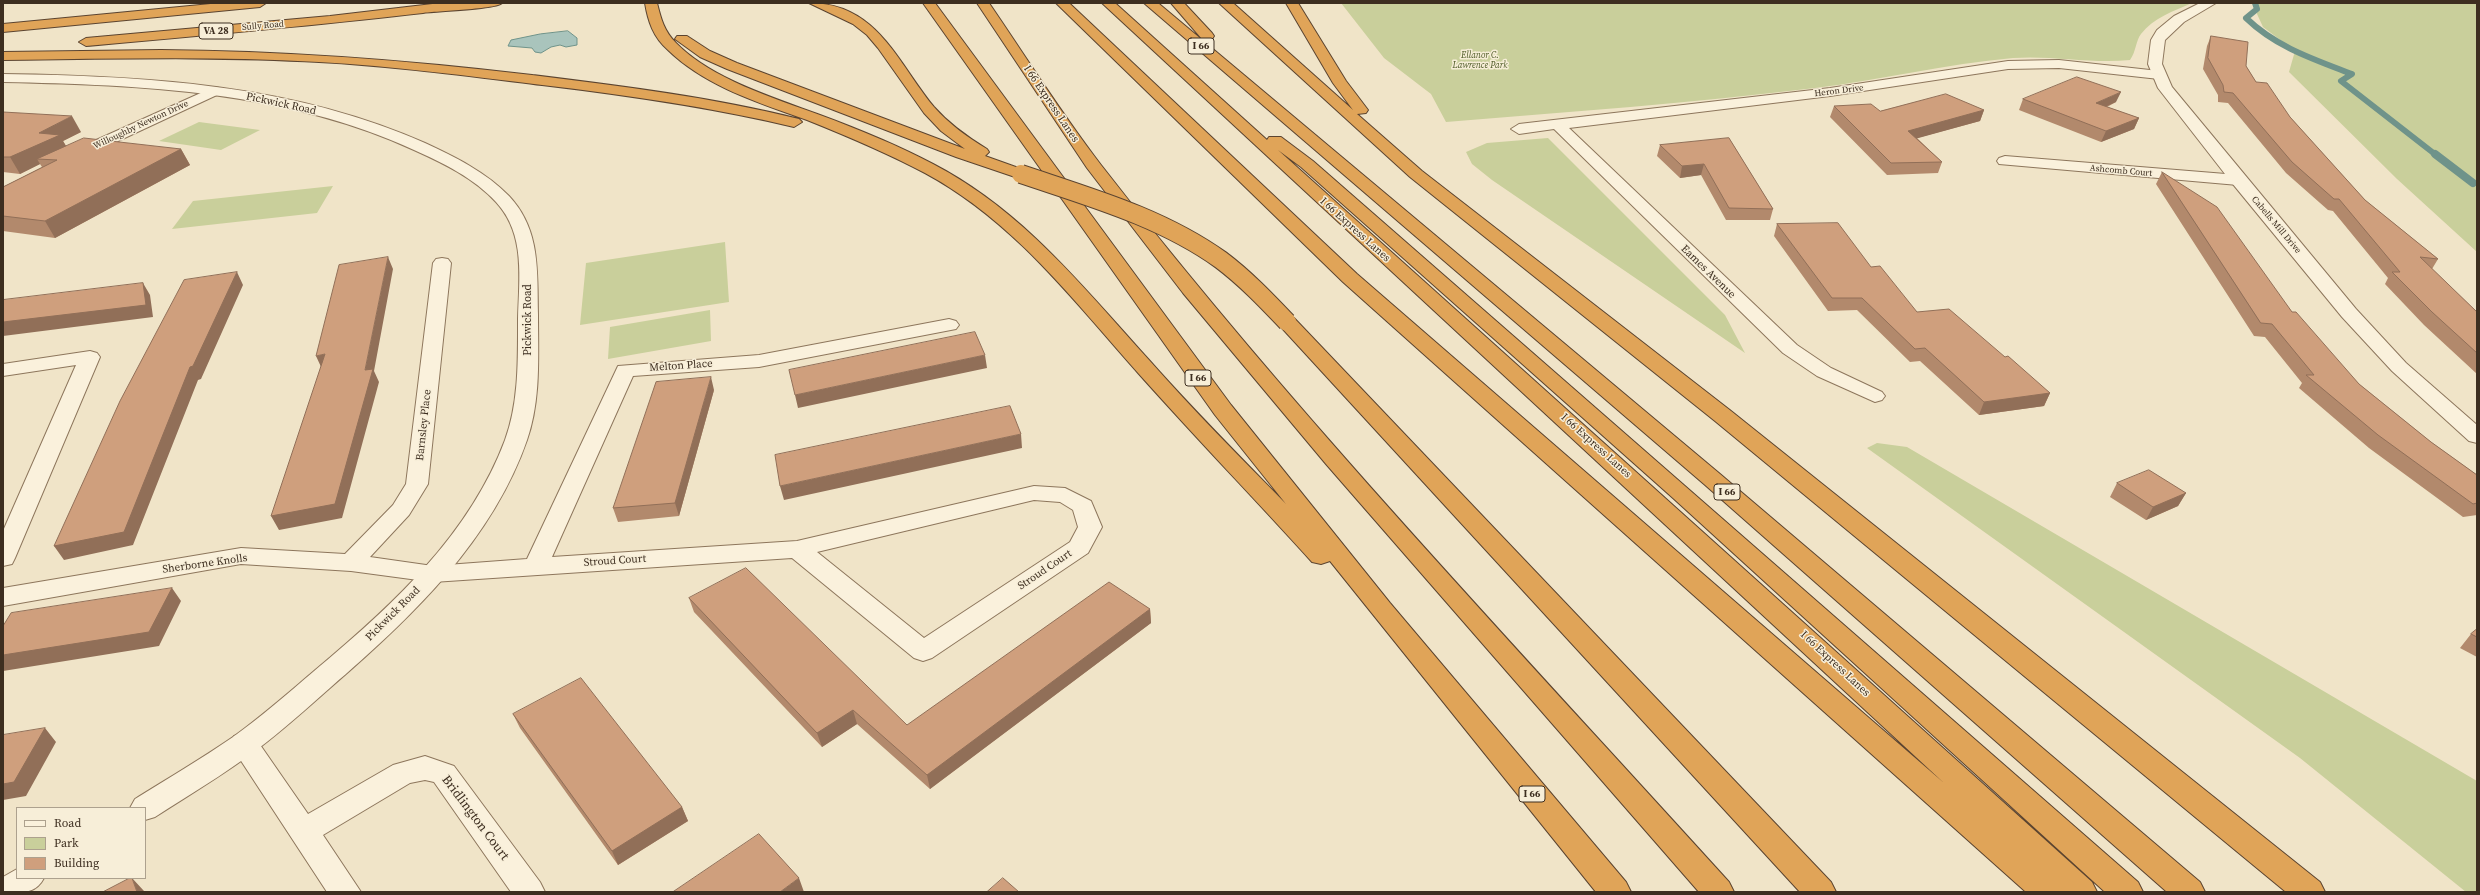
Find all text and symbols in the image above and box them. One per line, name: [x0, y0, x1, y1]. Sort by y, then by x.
street label: Sully Road: [242, 19, 284, 33]
road number: VA 28: [199, 23, 233, 39]
road number: I 66: [1188, 38, 1214, 54]
park label: Ellanor C. Lawrence Park: [1453, 51, 1507, 72]
street label: I 66 Express Lanes: [1020, 63, 1082, 145]
street label: Heron Drive: [1814, 83, 1864, 99]
street label: Pickwick Road: [245, 90, 317, 118]
street label: Willoughby Newton Drive: [92, 98, 190, 152]
street label: Ashcomb Court: [2089, 163, 2153, 179]
street label: Cabells Mill Drive: [2249, 194, 2303, 256]
street label: I 66 Express Lanes: [1317, 195, 1393, 265]
street label: Eames Avenue: [1678, 243, 1738, 301]
street label: Pickwick Road: [521, 284, 535, 356]
street label: Melton Place: [649, 357, 713, 375]
road number: I 66: [1185, 370, 1211, 386]
street label: Barnsley Place: [414, 389, 434, 461]
street label: I 66 Express Lanes: [1558, 411, 1634, 481]
road number: I 66: [1714, 484, 1740, 500]
street label: Stroud Court: [1015, 547, 1075, 593]
street label: Sherborne Knolls: [162, 552, 248, 576]
street label: Stroud Court: [583, 552, 647, 570]
street label: Pickwick Road: [363, 584, 423, 644]
street label: I 66 Express Lanes: [1798, 628, 1872, 700]
street label: Bridlington Court: [438, 772, 512, 864]
road number: I 66: [1519, 786, 1545, 802]
legend: [16, 807, 146, 879]
text: Road: [54, 815, 81, 831]
text: Park: [54, 835, 79, 851]
text: Building: [54, 855, 99, 871]

